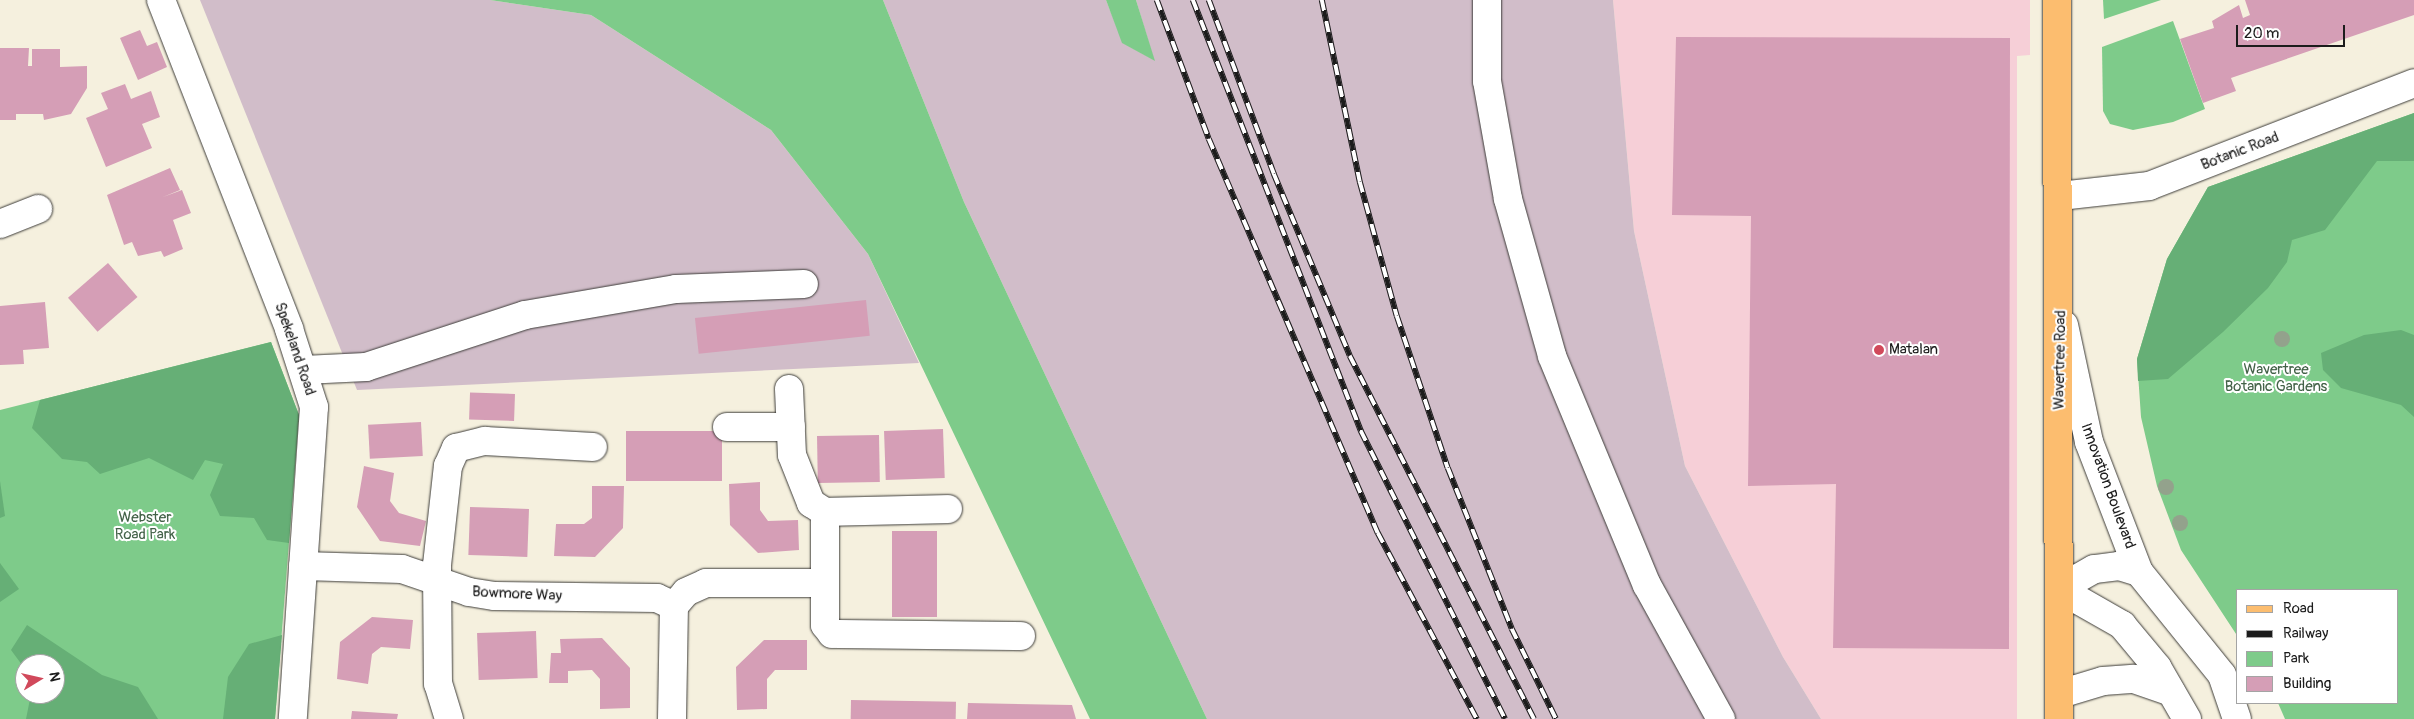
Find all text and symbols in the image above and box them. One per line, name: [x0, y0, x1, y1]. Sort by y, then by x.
scale bar: [2239, 15, 2348, 47]
text: 20 m: [2244, 24, 2279, 43]
street label: Botanic Road: [2198, 128, 2282, 174]
street label: Spekeland Road: [271, 300, 319, 398]
street label: Wavertree Road: [2050, 310, 2070, 410]
place label: Matalan: [1889, 341, 1938, 359]
marker: Matalan: [1873, 344, 1885, 356]
park label: Wavertree Botanic Gardens: [2225, 360, 2327, 395]
street label: Innovation Boulevard: [2077, 421, 2139, 551]
park label: Webster Road Park: [115, 508, 175, 543]
street label: Bowmore Way: [472, 583, 562, 605]
legend: [2236, 589, 2399, 704]
text: Road: [2283, 599, 2314, 618]
text: Railway: [2283, 624, 2328, 643]
text: Park: [2283, 649, 2309, 668]
north arrow: [15, 654, 65, 704]
text: N: [45, 671, 63, 683]
text: Building: [2283, 674, 2331, 693]

